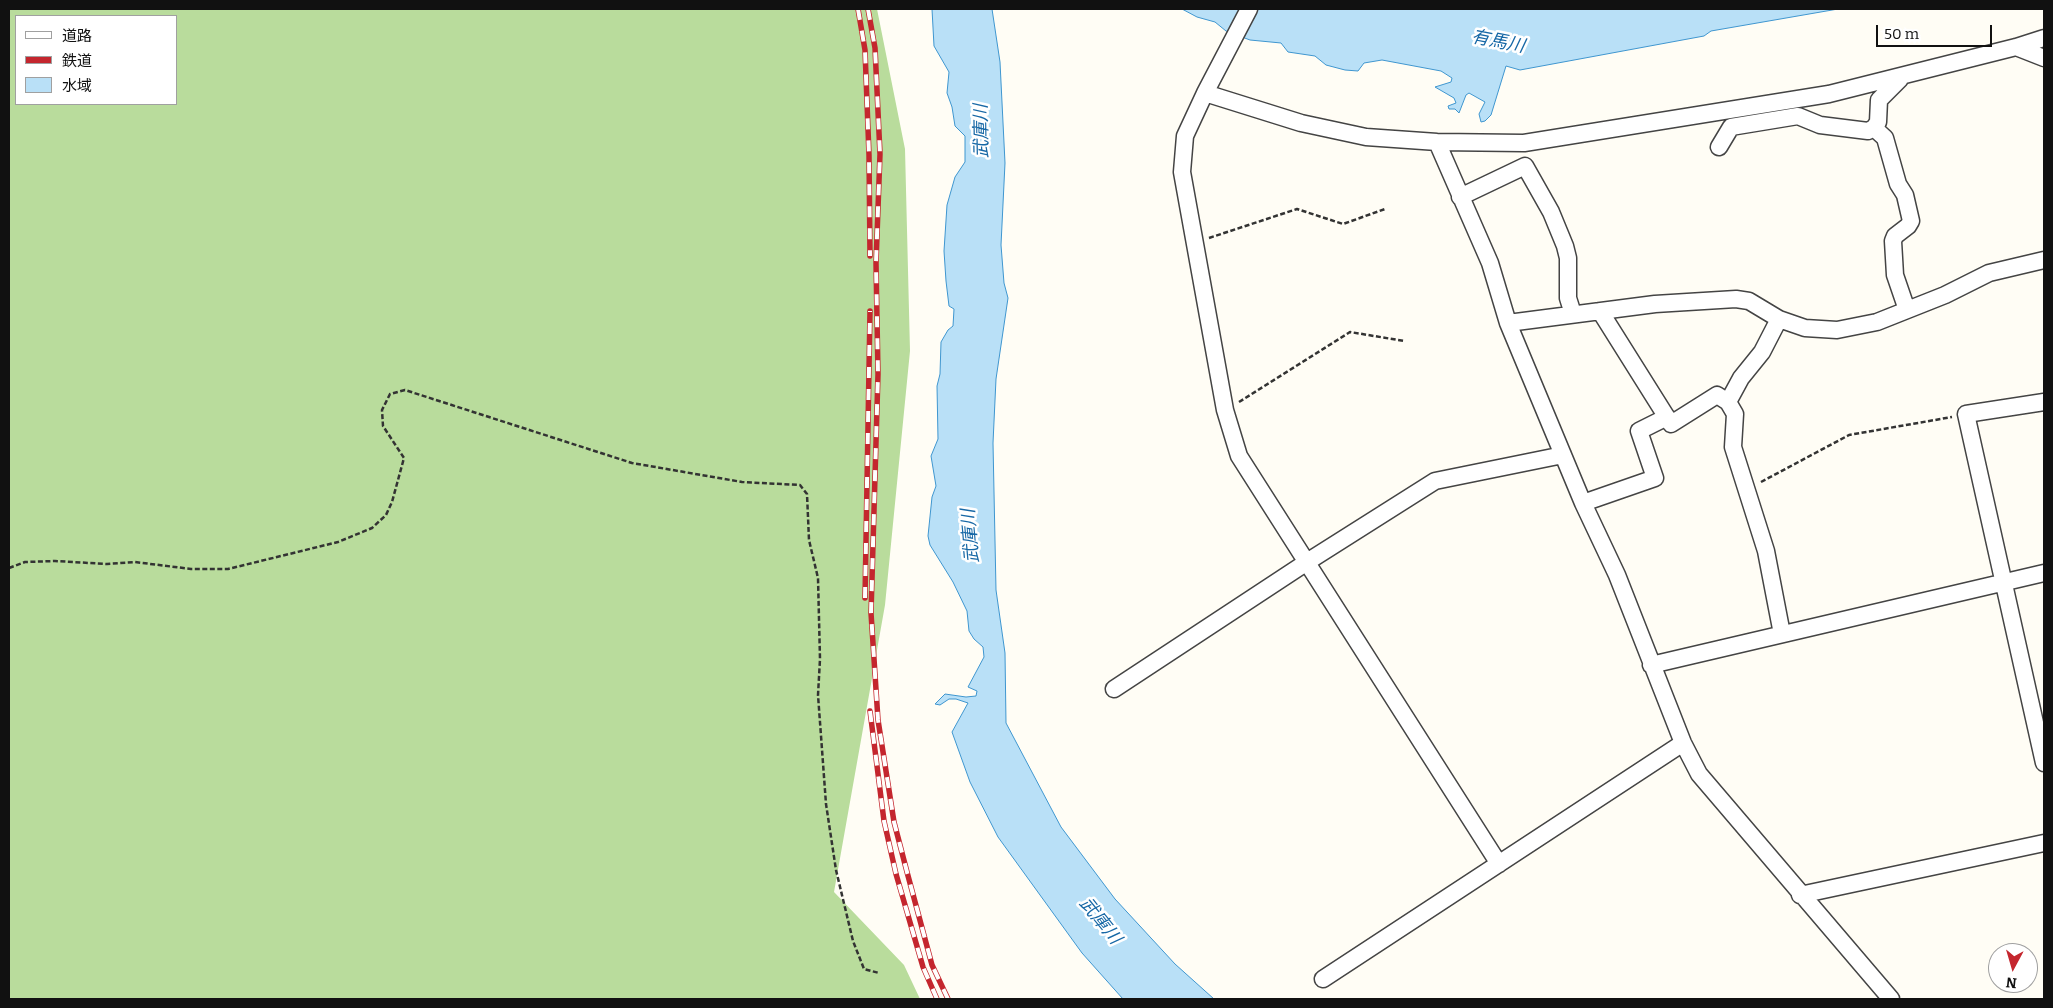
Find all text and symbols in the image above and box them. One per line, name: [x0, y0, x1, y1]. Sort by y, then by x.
legend: [15, 15, 178, 105]
scale bar: [1878, 15, 1994, 47]
text: 50 m: [1884, 25, 1919, 43]
water label: 有馬川: [1469, 26, 1527, 58]
text: 道路: [62, 27, 92, 45]
text: 鉄道: [62, 52, 92, 70]
text: 水域: [62, 77, 92, 95]
water label: 武庫川: [971, 104, 993, 158]
water label: 武庫川: [958, 508, 984, 564]
water label: 武庫川: [1075, 893, 1125, 949]
north arrow: [1988, 943, 2038, 993]
text: N: [2005, 973, 2018, 991]

